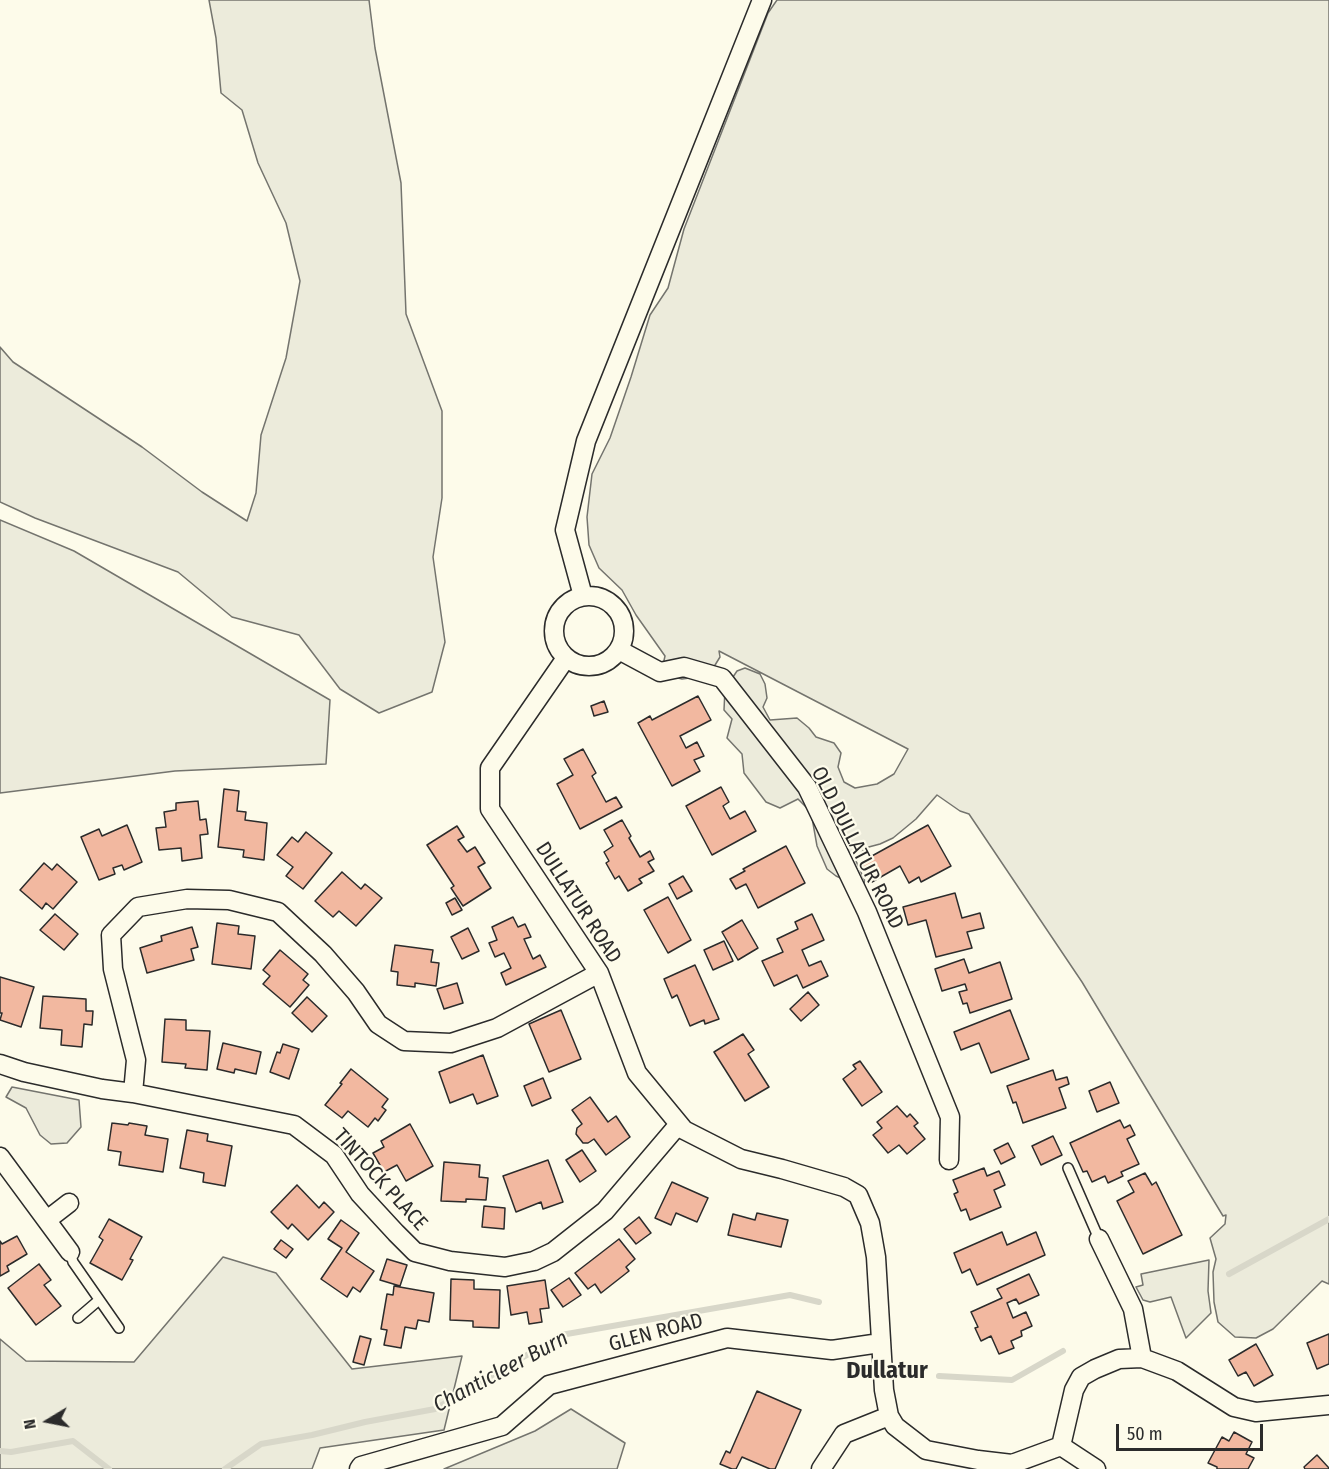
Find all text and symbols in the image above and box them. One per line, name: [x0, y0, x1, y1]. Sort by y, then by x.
street label: OLD DULLATUR ROAD: [805, 763, 909, 933]
street label: DULLATUR ROAD: [530, 838, 626, 968]
street label: TINTOCK PLACE: [328, 1124, 432, 1236]
street label: GLEN ROAD: [606, 1308, 706, 1358]
water label: Chanticleer Burn: [429, 1325, 573, 1419]
district label: Dullatur: [846, 1357, 928, 1385]
north arrow: [18, 1391, 78, 1451]
scale bar: [1119, 1412, 1266, 1450]
text: N: [20, 1418, 40, 1431]
text: 50 m: [1127, 1423, 1163, 1445]

